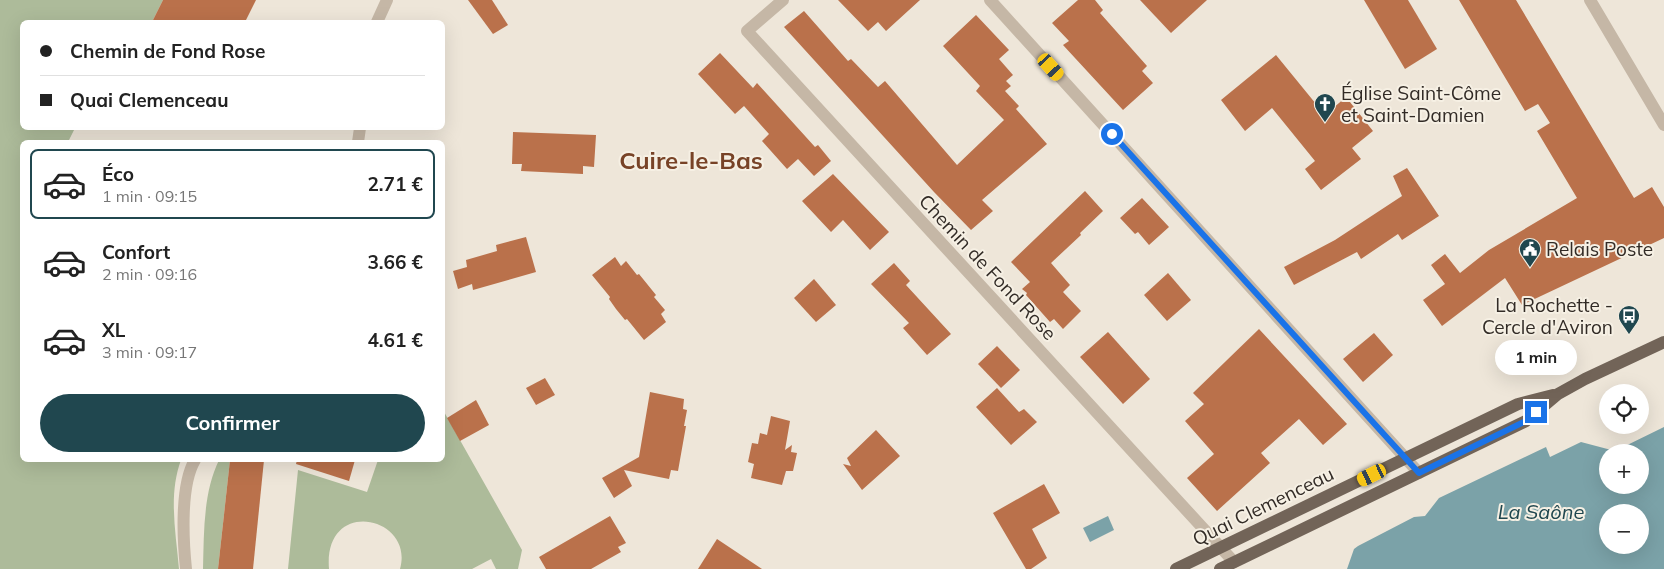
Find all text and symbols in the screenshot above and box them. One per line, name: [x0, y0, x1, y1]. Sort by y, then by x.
text: Chemin de Fond Rose: [70, 39, 265, 63]
car: [1035, 51, 1066, 83]
place label: Église Saint-Côme et Saint-Damien: [1341, 81, 1501, 127]
text: Quai Clemenceau: [70, 88, 228, 112]
church icon: Église Saint-Côme et Saint-Damien: [1313, 92, 1337, 123]
route start: [1101, 123, 1123, 145]
district label: Cuire-le-Bas: [619, 145, 763, 175]
icon: car: [42, 162, 87, 207]
text: Éco: [102, 162, 134, 186]
text: 2.71 €: [367, 172, 423, 196]
text: 1 min · 09:15: [102, 186, 197, 206]
street label: Chemin de Fond Rose: [914, 189, 1062, 345]
public building icon: Relais Poste: [1518, 237, 1542, 268]
place label: Relais Poste: [1546, 237, 1653, 261]
icon: car: [42, 240, 87, 285]
text: Confort: [102, 240, 170, 264]
text: 3.66 €: [367, 250, 423, 274]
text: 2 min · 09:16: [102, 264, 197, 284]
place label: La Rochette - Cercle d'Aviron: [1482, 293, 1613, 339]
bus stop icon: La Rochette - Cercle d'Aviron: [1617, 304, 1641, 335]
icon: car: [42, 318, 87, 363]
text: XL: [102, 318, 125, 342]
text: 4.61 €: [367, 328, 423, 352]
callout: 1 min: [1495, 340, 1577, 374]
text: 3 min · 09:17: [102, 342, 197, 362]
text: 1 min: [1515, 347, 1557, 367]
map controls: [1599, 384, 1649, 554]
button: locate: [1599, 384, 1649, 434]
button: Confirmer: [40, 394, 425, 452]
route end: [1525, 401, 1547, 423]
button: +: [1599, 444, 1649, 494]
street label: Quai Clemenceau: [1188, 461, 1338, 551]
car: [1355, 462, 1388, 488]
water label: La Saône: [1498, 499, 1584, 524]
button: −: [1599, 504, 1649, 554]

